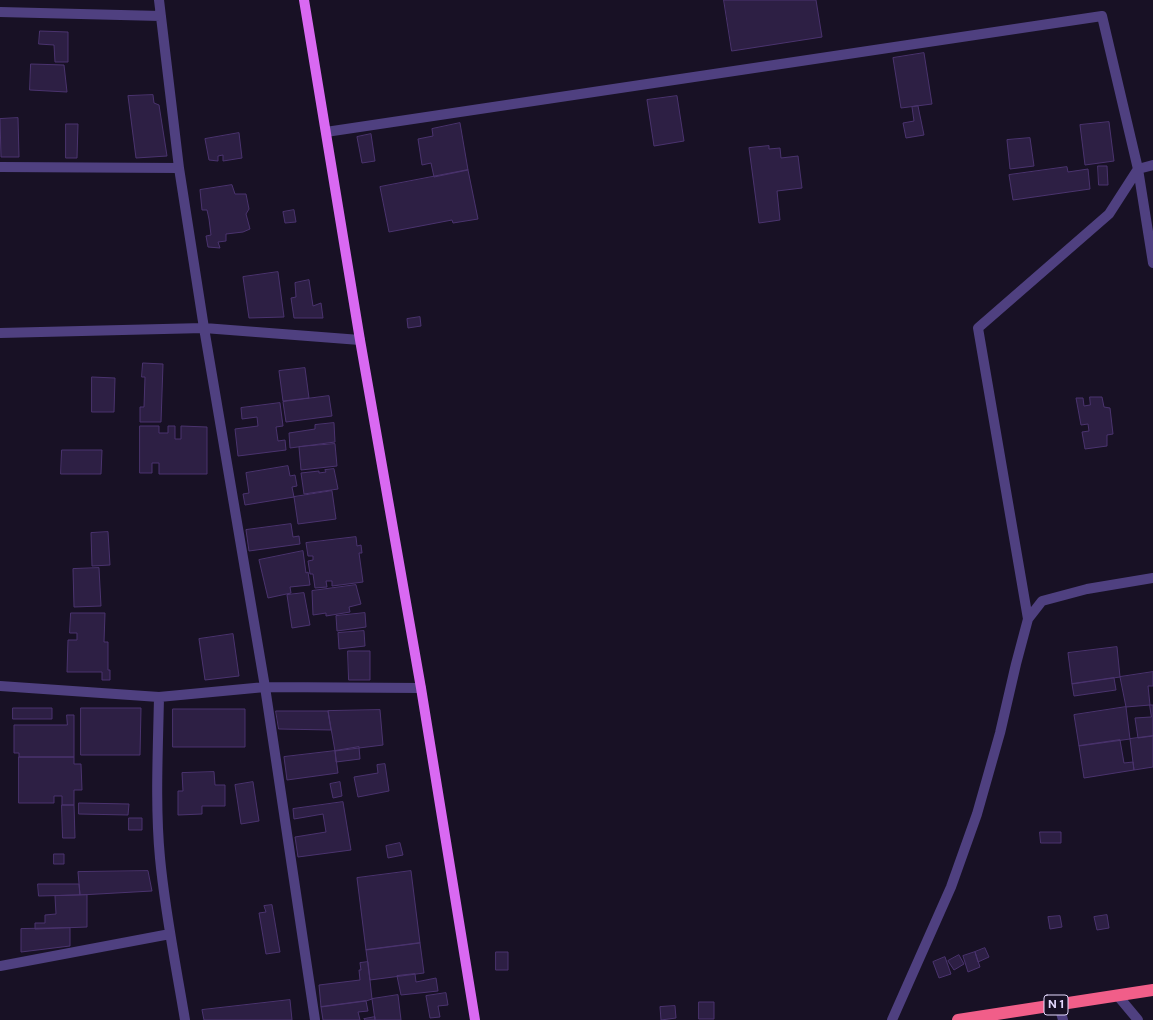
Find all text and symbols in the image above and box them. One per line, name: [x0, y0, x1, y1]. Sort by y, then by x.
road number: N 1: [1044, 995, 1068, 1015]

